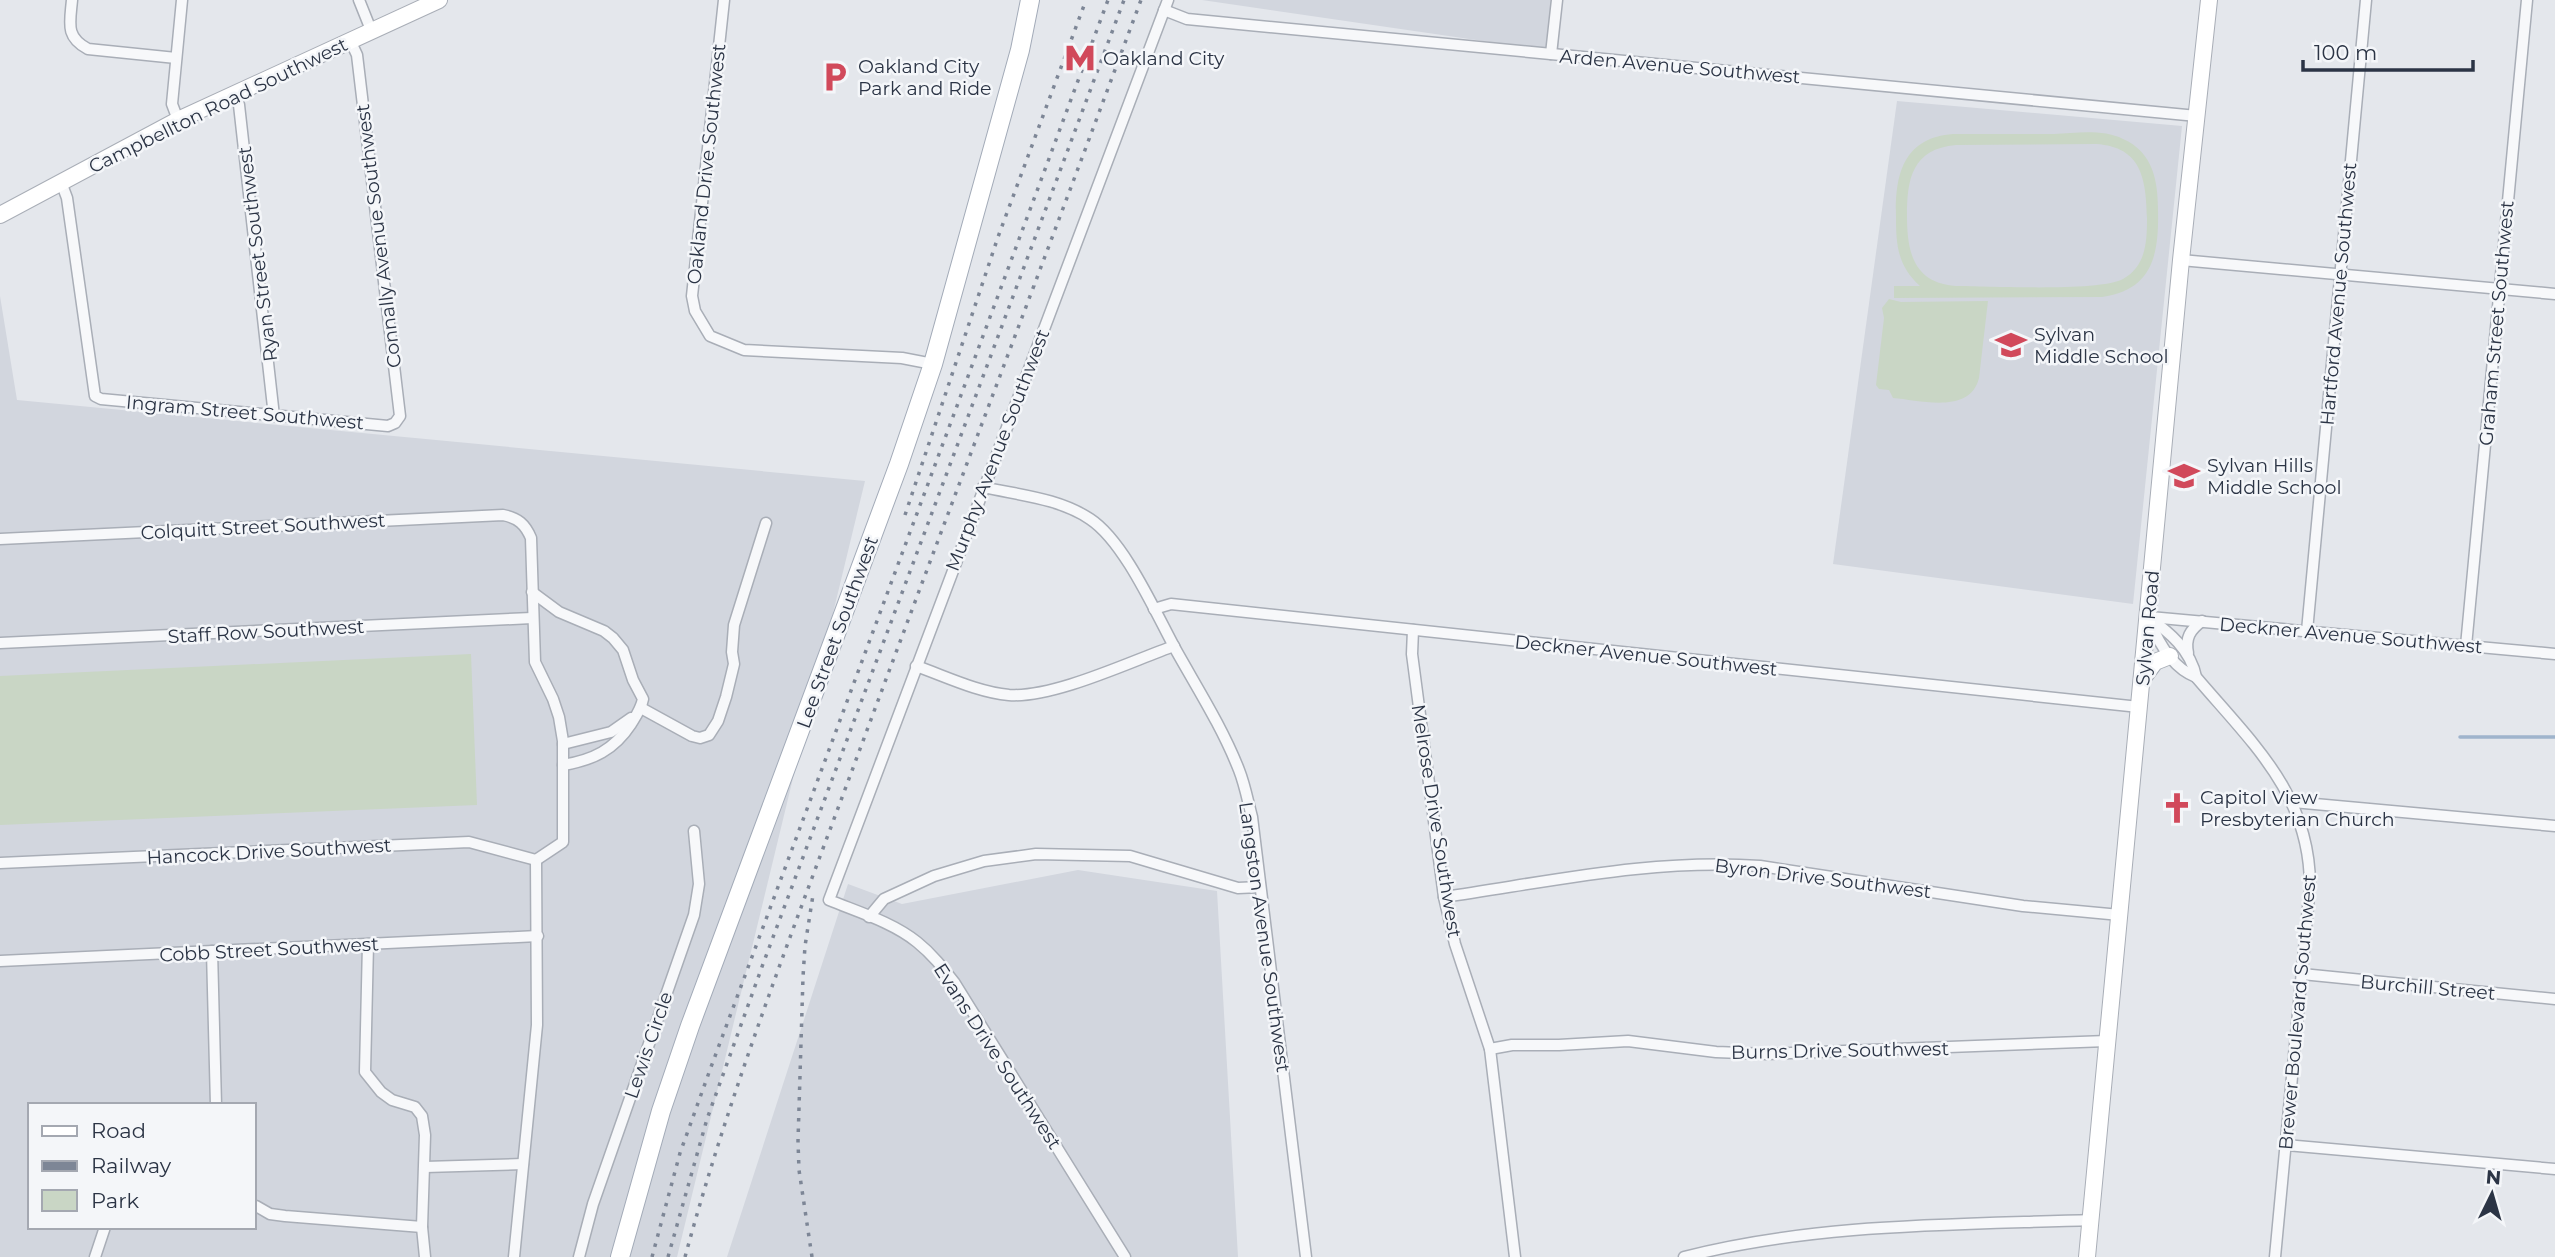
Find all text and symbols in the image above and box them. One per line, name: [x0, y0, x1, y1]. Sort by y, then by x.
scale bar: [2303, 28, 2473, 72]
street label: Campbellton Road Southwest: [85, 32, 352, 178]
text: 100 m: [2314, 40, 2377, 65]
metro station icon: Oakland City: [1063, 41, 1097, 75]
street label: Oakland Drive Southwest: [682, 42, 731, 286]
street label: Arden Avenue Southwest: [1559, 45, 1802, 89]
place label: Oakland City: [1103, 47, 1225, 70]
place label: Oakland City Park and Ride: [858, 55, 992, 100]
parking icon: Oakland City Park and Ride: [818, 60, 852, 94]
street label: Connally Avenue Southwest: [351, 102, 406, 369]
street label: Ryan Street Southwest: [233, 145, 282, 363]
street label: Hartford Avenue Southwest: [2316, 161, 2361, 427]
street label: Graham Street Southwest: [2474, 199, 2519, 447]
place label: Sylvan Middle School: [2034, 323, 2169, 368]
street label: Murphy Avenue Southwest: [941, 326, 1054, 574]
school or university icon: Sylvan Middle School: [1994, 328, 2028, 362]
street label: Ingram Street Southwest: [125, 391, 365, 434]
place label: Sylvan Hills Middle School: [2207, 454, 2342, 499]
school or university icon: Sylvan Hills Middle School: [2167, 459, 2201, 493]
street label: Colquitt Street Southwest: [140, 509, 386, 544]
street label: Lee Street Southwest: [792, 533, 883, 731]
street label: Sylvan Road: [2131, 569, 2164, 687]
street label: Deckner Avenue Southwest: [2218, 613, 2484, 658]
street label: Staff Row Southwest: [167, 615, 365, 648]
street label: Deckner Avenue Southwest: [1513, 630, 1779, 681]
street label: Melrose Drive Southwest: [1407, 703, 1466, 940]
place label: Capitol View Presbyterian Church: [2200, 786, 2395, 831]
church icon: Capitol View Presbyterian Church: [2160, 791, 2194, 825]
street label: Langston Avenue Southwest: [1234, 800, 1295, 1074]
street label: Hancock Drive Southwest: [146, 834, 392, 869]
street label: Byron Drive Southwest: [1713, 854, 1933, 903]
street label: Brewer Boulevard Southwest: [2274, 873, 2321, 1151]
street label: Cobb Street Southwest: [159, 932, 380, 967]
street label: Evans Drive Southwest: [929, 959, 1066, 1154]
street label: Burchill Street: [2359, 970, 2497, 1005]
street label: Lewis Circle: [619, 989, 677, 1102]
street label: Burns Drive Southwest: [1731, 1037, 1949, 1064]
legend: [28, 1103, 256, 1229]
text: Road: [91, 1118, 146, 1143]
text: Railway: [91, 1153, 172, 1178]
north arrow: [2457, 1159, 2527, 1229]
text: N: [2485, 1165, 2502, 1190]
text: Park: [91, 1188, 139, 1213]

